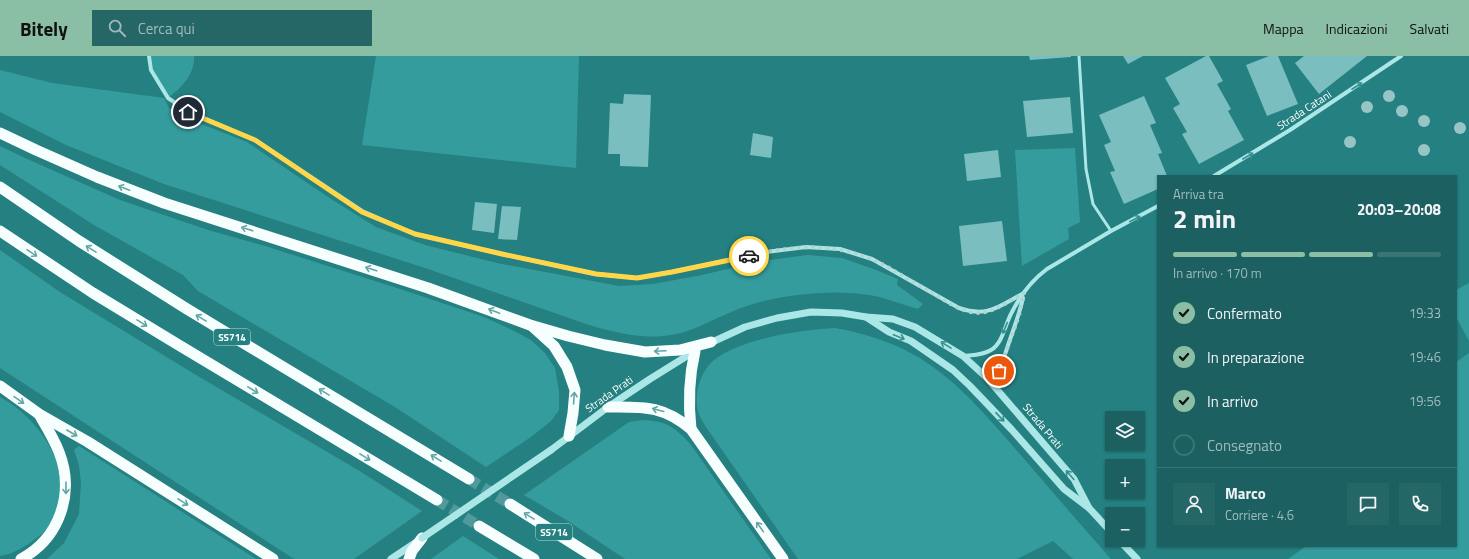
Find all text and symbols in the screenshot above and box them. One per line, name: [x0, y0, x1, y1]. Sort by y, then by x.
search box: [92, 10, 372, 46]
text: Bitely: [20, 14, 68, 43]
icon: search: [106, 17, 128, 39]
text: Cerca qui: [138, 17, 195, 40]
text: Mappa: [1263, 18, 1304, 39]
text: Indicazioni: [1326, 18, 1388, 39]
text: Salvati: [1410, 18, 1449, 39]
one-way arrow: [1351, 82, 1362, 90]
street label: Strada Catani: [1274, 86, 1334, 134]
pin: [171, 95, 205, 129]
icon: home: [177, 101, 199, 123]
one-way arrow: [1242, 152, 1254, 160]
one-way arrow: [118, 183, 130, 191]
text: Arriva tra: [1173, 184, 1224, 204]
text: 20:03–20:08: [1357, 198, 1441, 221]
text: 2 min: [1173, 199, 1236, 238]
one-way arrow: [1128, 215, 1140, 222]
one-way arrow: [241, 225, 253, 233]
courier: [729, 236, 769, 276]
one-way arrow: [85, 244, 97, 252]
icon: car: [738, 245, 760, 267]
one-way arrow: [27, 248, 38, 257]
text: In arrivo · 170 m: [1173, 263, 1262, 283]
one-way arrow: [364, 265, 377, 272]
icon: check: [1173, 302, 1195, 324]
text: Confermato: [1207, 302, 1282, 325]
text: 19:33: [1409, 303, 1441, 323]
one-way arrow: [487, 307, 500, 314]
one-way arrow: [195, 313, 207, 321]
one-way arrow: [136, 319, 147, 327]
one-way arrow: [1001, 321, 1008, 333]
road number: SS714: [214, 329, 250, 345]
one-way arrow: [893, 333, 905, 341]
one-way arrow: [941, 341, 952, 349]
icon: check: [1173, 346, 1195, 368]
text: In preparazione: [1207, 346, 1304, 369]
text: 19:46: [1409, 347, 1441, 367]
one-way arrow: [654, 348, 667, 355]
pin: [982, 354, 1016, 388]
icon: bag: [988, 360, 1010, 382]
street label: Strada Prati: [582, 372, 636, 416]
one-way arrow: [247, 386, 258, 394]
one-way arrow: [318, 387, 330, 395]
icon: check: [1173, 390, 1195, 412]
text: In arrivo: [1207, 390, 1258, 413]
text: 19:56: [1409, 391, 1441, 411]
one-way arrow: [571, 392, 578, 405]
one-way arrow: [14, 396, 25, 404]
street label: Strada Prati: [1019, 400, 1067, 452]
one-way arrow: [651, 406, 664, 413]
map controls: [1105, 411, 1145, 547]
button: layers: [1105, 411, 1145, 451]
one-way arrow: [995, 412, 1004, 422]
one-way arrow: [66, 429, 78, 437]
text: Consegnato: [1207, 434, 1282, 457]
one-way arrow: [359, 453, 371, 461]
one-way arrow: [430, 454, 442, 462]
button: +: [1105, 459, 1145, 499]
one-way arrow: [1065, 469, 1074, 480]
one-way arrow: [62, 482, 70, 495]
text: Marco: [1225, 482, 1266, 505]
button: person: [1173, 483, 1215, 525]
button: chat: [1347, 483, 1389, 525]
button: phone: [1399, 483, 1441, 525]
one-way arrow: [177, 498, 189, 506]
text: Corriere · 4.6: [1225, 505, 1294, 525]
button: −: [1105, 507, 1145, 547]
one-way arrow: [524, 512, 535, 520]
one-way arrow: [756, 522, 764, 533]
road number: SS714: [536, 524, 572, 540]

